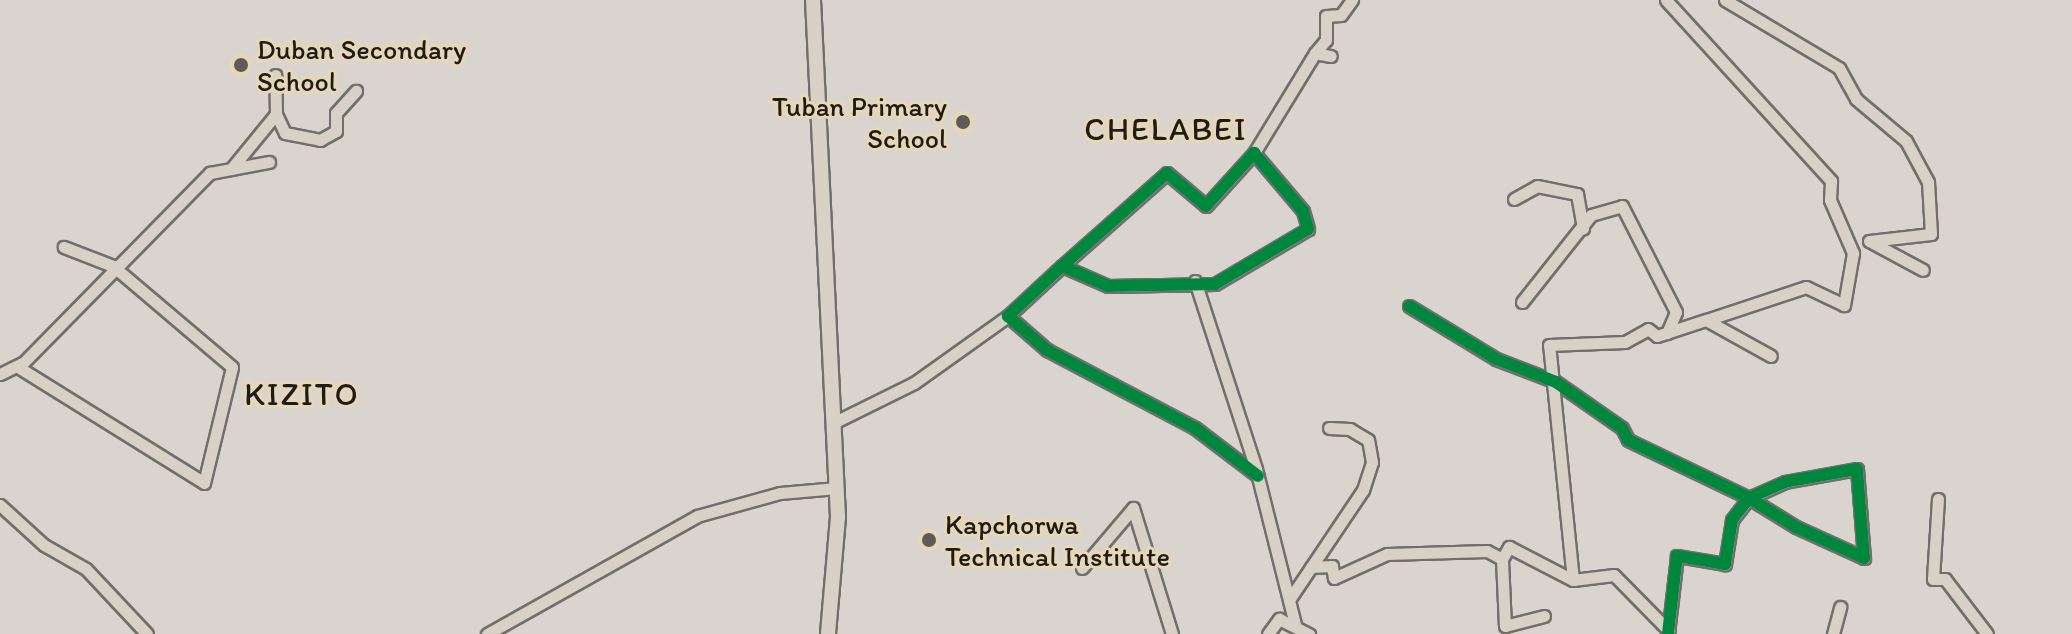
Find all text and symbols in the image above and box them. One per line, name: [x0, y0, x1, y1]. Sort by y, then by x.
place label: Duban Secondary School: [257, 32, 466, 98]
marker: Duban Secondary School: [232, 56, 250, 74]
place label: Tuban Primary School: [773, 89, 947, 155]
district label: CHELABEI: [1084, 110, 1248, 148]
marker: Tuban Primary School: [954, 113, 972, 131]
district label: KIZITO: [246, 375, 358, 413]
place label: Kapchorwa Technical Institute: [945, 507, 1170, 573]
marker: Kapchorwa Technical Institute: [920, 531, 938, 549]

